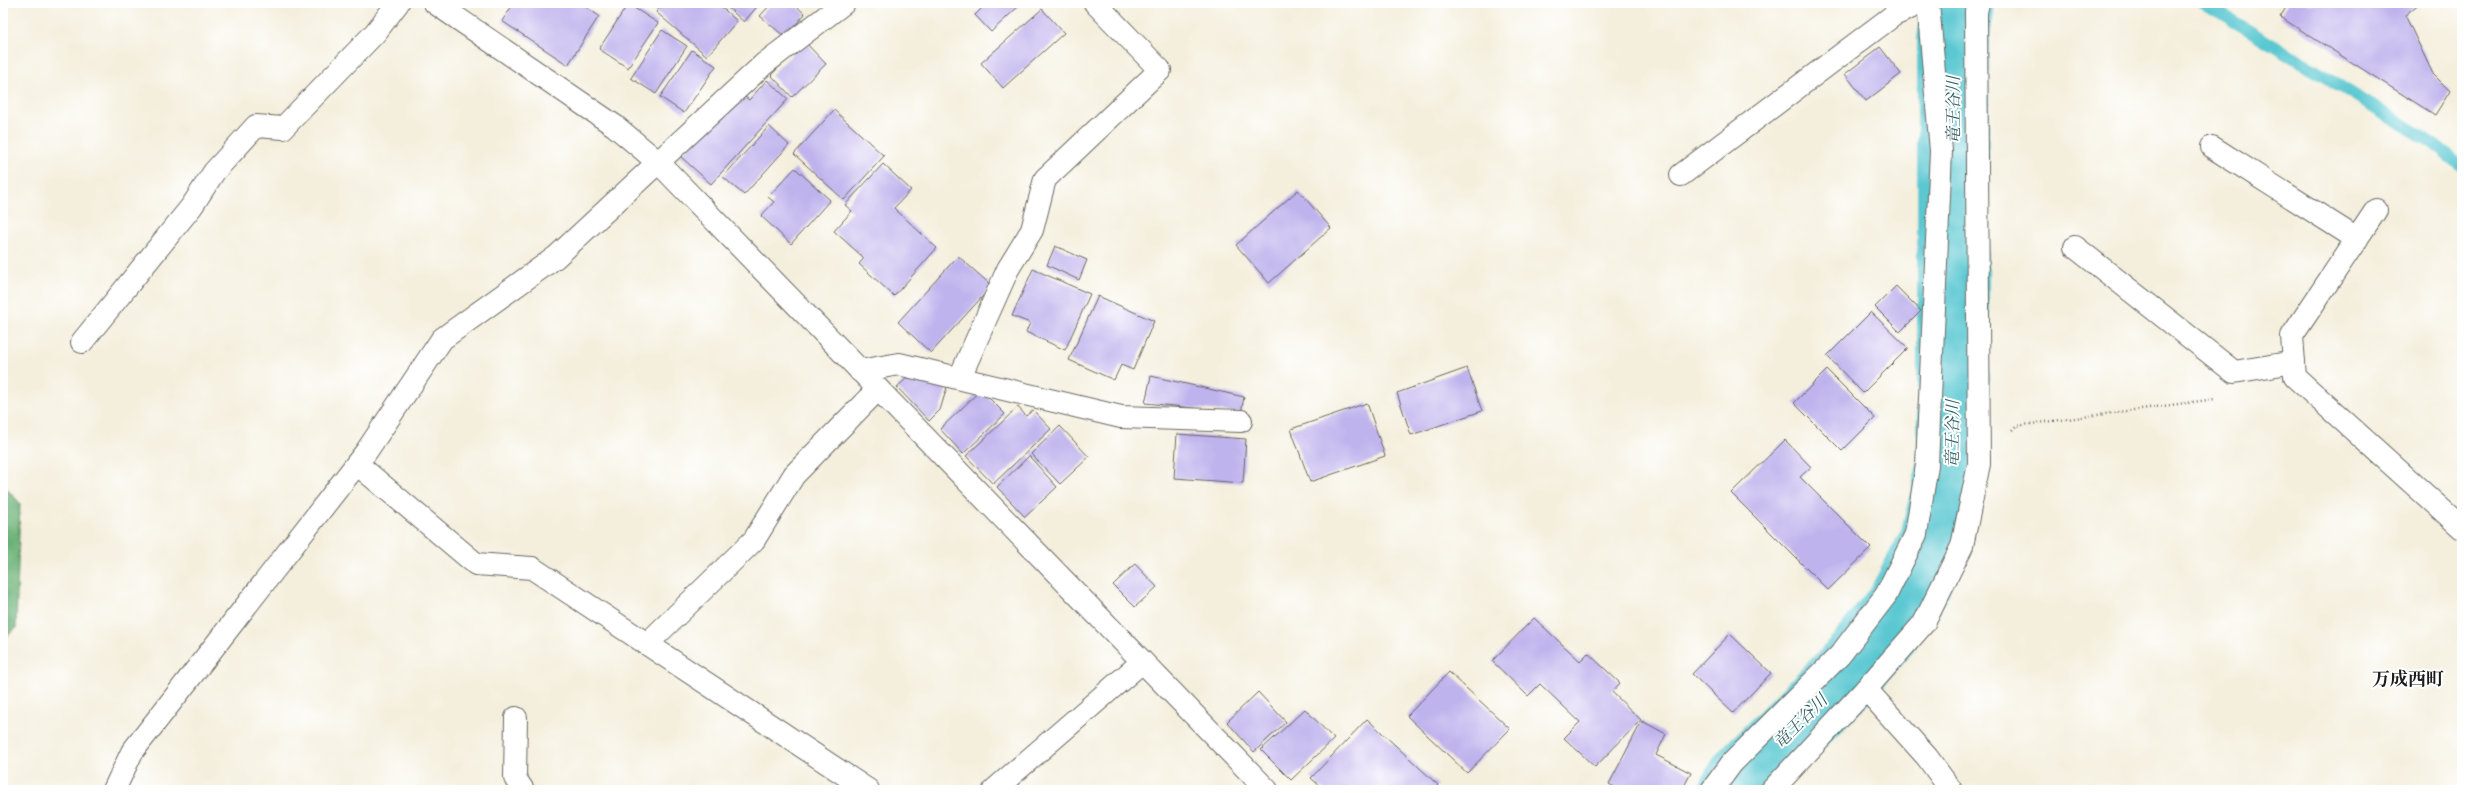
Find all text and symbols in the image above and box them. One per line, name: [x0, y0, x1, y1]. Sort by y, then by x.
water label: 竜王谷川: [1943, 74, 1965, 144]
water label: 竜王谷川: [1941, 398, 1965, 468]
district label: 万成西町: [2372, 668, 2444, 691]
water label: 竜王谷川: [1769, 688, 1834, 754]

